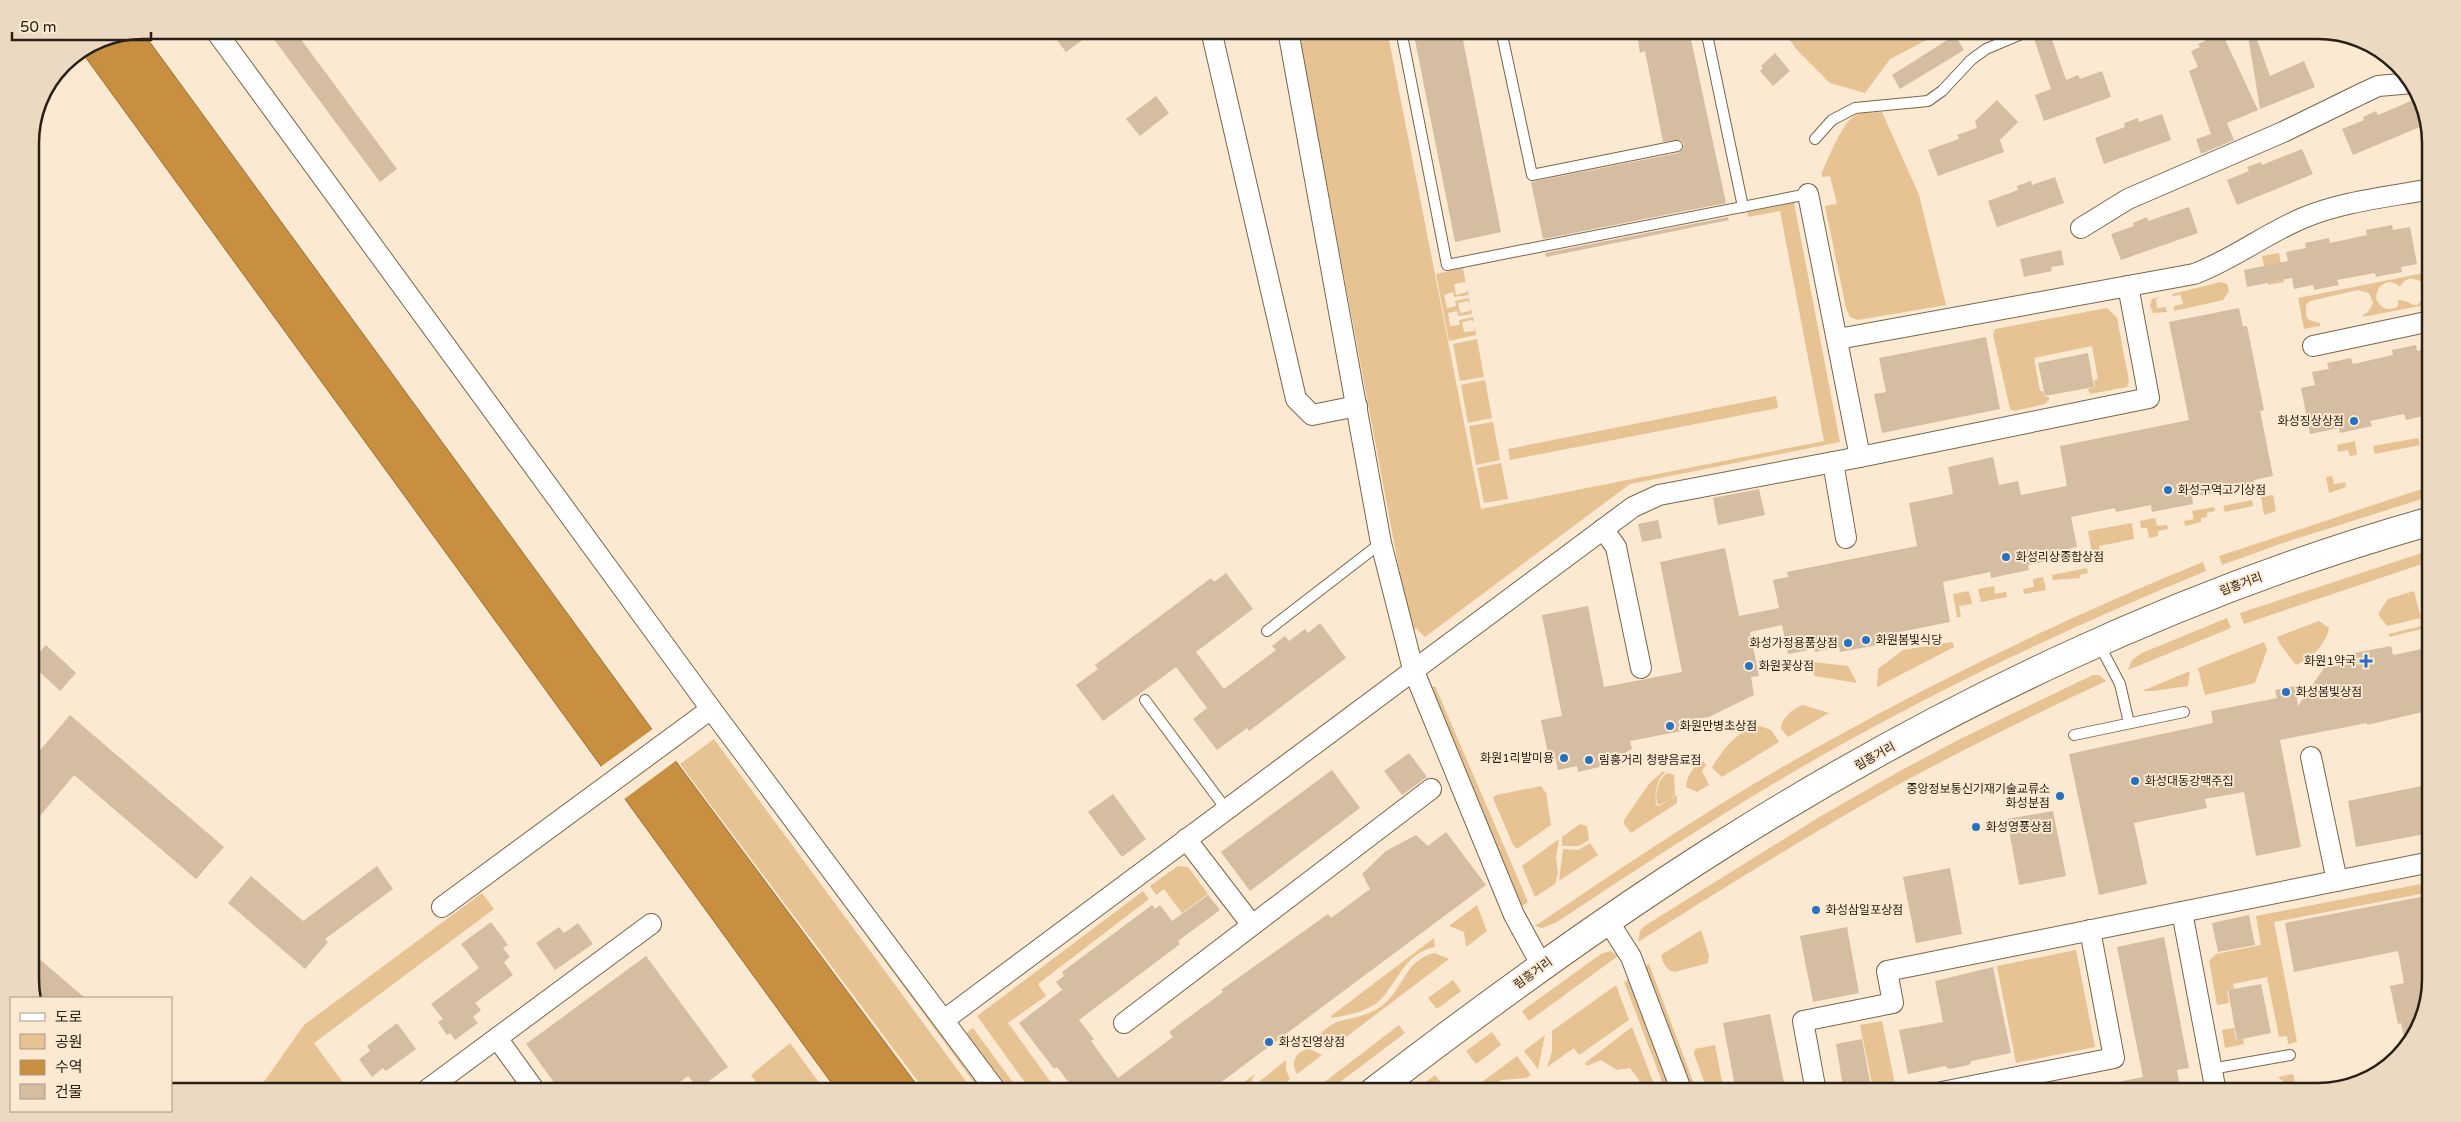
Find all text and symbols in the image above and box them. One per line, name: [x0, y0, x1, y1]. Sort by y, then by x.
scale bar: [12, 10, 151, 42]
text: 50 m: [20, 18, 57, 36]
place label: 화성징상상점: [2278, 414, 2344, 428]
marker: 화성징상상점: [2348, 415, 2360, 427]
place label: 화성구역고기상점: [2178, 483, 2266, 497]
marker: 화성구역고기상점: [2162, 484, 2174, 496]
place label: 화성리상종합상점: [2016, 550, 2104, 564]
marker: 화성리상종합상점: [2000, 551, 2012, 563]
street label: 림흥거리: [2218, 570, 2264, 598]
place label: 화원봄빛식당: [1876, 633, 1942, 647]
marker: 화원봄빛식당: [1860, 634, 1872, 646]
place label: 화성가정용품상점: [1750, 636, 1838, 650]
marker: 화성가정용품상점: [1842, 637, 1854, 649]
place label: 화원1약국: [2304, 654, 2356, 668]
marker: 화원1약국: [2360, 655, 2372, 667]
place label: 화원꽃상점: [1759, 659, 1814, 673]
marker: 화원꽃상점: [1743, 660, 1755, 672]
place label: 화성봄빛상점: [2296, 685, 2362, 699]
marker: 화성봄빛상점: [2280, 686, 2292, 698]
place label: 화원만병초상점: [1680, 719, 1757, 733]
marker: 화원만병초상점: [1664, 720, 1676, 732]
street label: 림흥거리: [1852, 739, 1898, 773]
place label: 화원1리발미용: [1480, 751, 1554, 765]
marker: 화원1리발미용: [1558, 752, 1570, 764]
place label: 림흥거리 청량음료점: [1599, 753, 1701, 767]
marker: 림흥거리 청량음료점: [1583, 754, 1595, 766]
place label: 화성대동강맥주집: [2145, 774, 2233, 788]
marker: 화성대동강맥주집: [2129, 775, 2141, 787]
place label: 중앙정보통신기재기술교류소 화성분점: [1906, 782, 2050, 810]
marker: 중앙정보통신기재기술교류소 화성분점: [2054, 790, 2066, 802]
place label: 화성영풍상점: [1986, 820, 2052, 834]
marker: 화성영풍상점: [1970, 821, 1982, 833]
place label: 화성삼일포상점: [1826, 903, 1903, 917]
marker: 화성삼일포상점: [1810, 904, 1822, 916]
street label: 림흥거리: [1511, 954, 1555, 992]
legend: [10, 997, 172, 1112]
text: 도로: [55, 1008, 83, 1026]
text: 공원: [55, 1033, 83, 1051]
place label: 화성진영상점: [1279, 1035, 1345, 1049]
marker: 화성진영상점: [1263, 1036, 1275, 1048]
text: 수역: [55, 1058, 83, 1076]
text: 건물: [55, 1083, 83, 1101]

